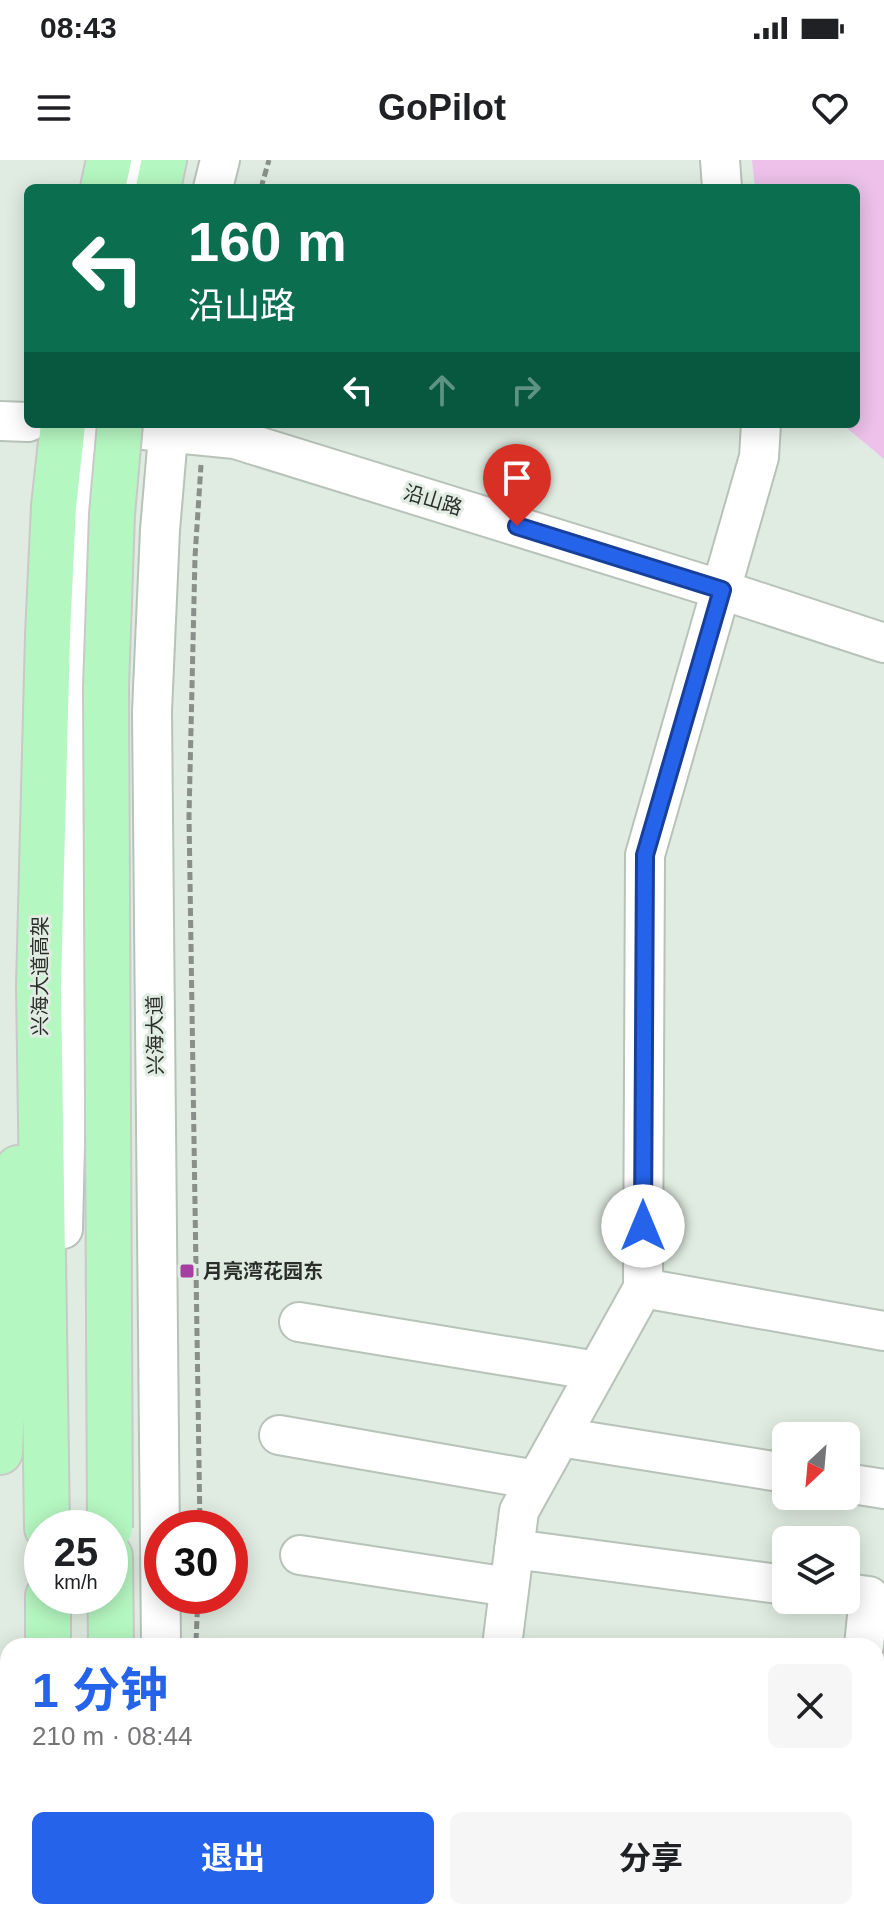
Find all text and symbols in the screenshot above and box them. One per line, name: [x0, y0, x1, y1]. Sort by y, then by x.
text: 08:43: [40, 11, 117, 44]
icon: menu: [32, 86, 76, 130]
icon: heart: [808, 86, 852, 130]
text: GoPilot: [378, 87, 506, 128]
text: 160 m: [188, 210, 347, 273]
icon: left: [56, 216, 160, 320]
text: 沿山路: [188, 285, 296, 326]
icon: left: [336, 368, 380, 412]
icon: ahead: [420, 368, 464, 412]
icon: right: [504, 368, 548, 412]
pin: [483, 444, 551, 526]
icon: arrive: [495, 456, 539, 500]
street label: 沿山路: [401, 481, 465, 519]
street label: 兴海大道高架: [29, 916, 51, 1036]
street label: 兴海大道: [143, 995, 167, 1075]
position arrow: [601, 1184, 685, 1268]
place label: 月亮湾花园东: [203, 1260, 323, 1282]
marker: 月亮湾花园东: [178, 1262, 196, 1280]
north arrow: [772, 1422, 860, 1510]
map controls: [772, 1422, 860, 1614]
speed limit sign: 30: [144, 1510, 248, 1614]
button: layers: [772, 1526, 860, 1614]
text: 25: [54, 1530, 98, 1574]
text: km/h: [54, 1571, 98, 1593]
text: 1 分钟: [32, 1664, 168, 1717]
button: close: [768, 1664, 852, 1748]
text: 210 m · 08:44: [32, 1721, 192, 1751]
button: 退出: [32, 1812, 434, 1904]
button: 分享: [450, 1812, 852, 1904]

